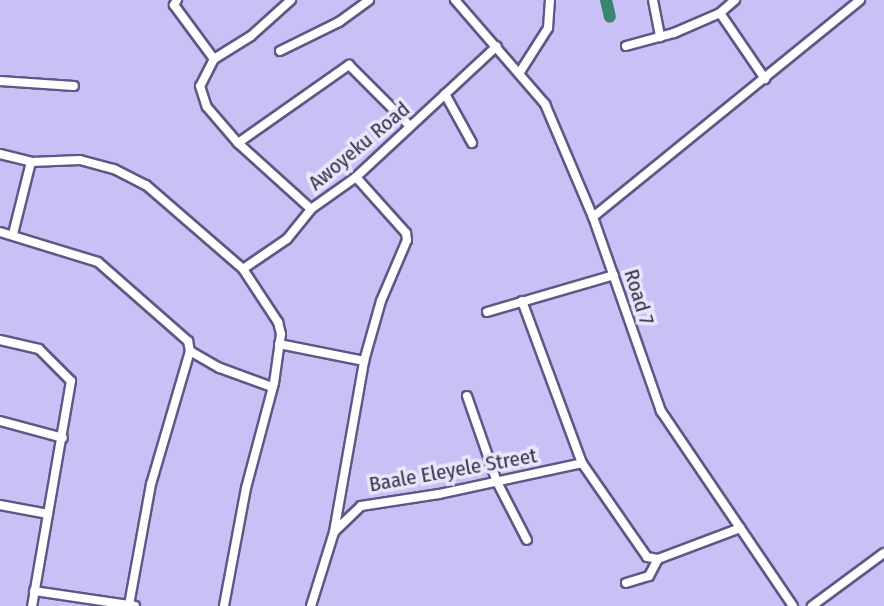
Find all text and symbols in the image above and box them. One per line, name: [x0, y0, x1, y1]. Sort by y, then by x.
street label: Awoyeku Road: [303, 96, 415, 196]
street label: Road 7: [619, 266, 659, 328]
street label: Baale Eleyele Street: [367, 443, 539, 497]

